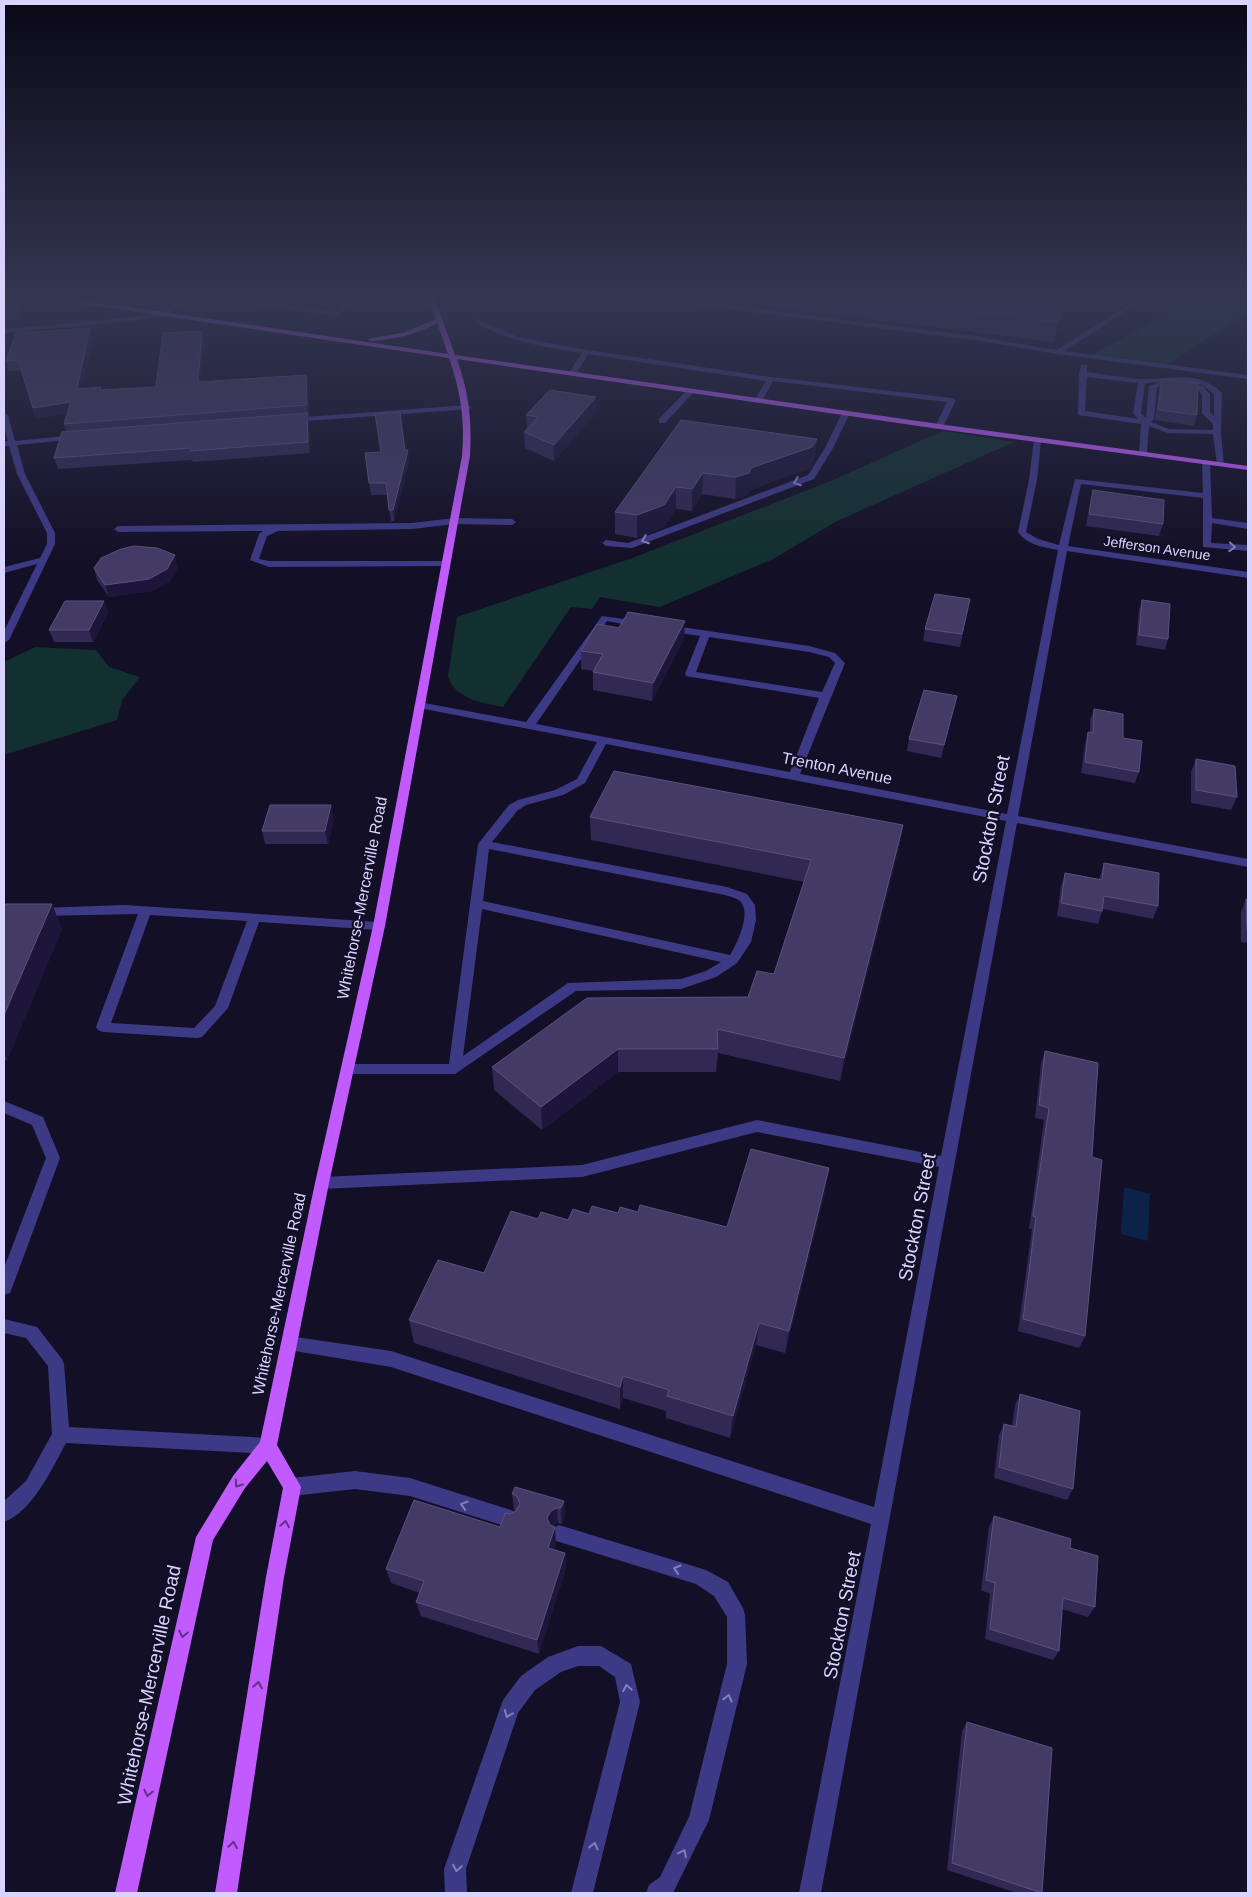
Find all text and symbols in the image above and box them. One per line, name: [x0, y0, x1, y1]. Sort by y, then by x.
one-way arrow: [793, 476, 802, 486]
street label: Jefferson Avenue: [1103, 533, 1212, 563]
one-way arrow: [641, 534, 650, 544]
one-way arrow: [1229, 541, 1237, 552]
street label: Trenton Avenue: [780, 749, 894, 787]
street label: Stockton Street: [968, 753, 1014, 885]
street label: Whitehorse-Mercerville Road: [334, 795, 390, 1001]
street label: Stockton Street: [894, 1151, 940, 1283]
street label: Whitehorse-Mercerville Road: [249, 1191, 309, 1397]
one-way arrow: [235, 1478, 244, 1488]
one-way arrow: [461, 1500, 469, 1510]
one-way arrow: [279, 1520, 290, 1529]
street label: Stockton Street: [819, 1549, 865, 1681]
street label: Whitehorse-Mercerville Road: [113, 1563, 185, 1807]
one-way arrow: [673, 1564, 681, 1574]
one-way arrow: [178, 1630, 189, 1639]
one-way arrow: [253, 1680, 263, 1689]
one-way arrow: [623, 1684, 633, 1693]
one-way arrow: [722, 1693, 733, 1702]
one-way arrow: [504, 1709, 514, 1718]
one-way arrow: [143, 1789, 154, 1798]
one-way arrow: [228, 1841, 238, 1849]
one-way arrow: [588, 1842, 599, 1851]
one-way arrow: [676, 1849, 687, 1858]
one-way arrow: [452, 1863, 462, 1872]

